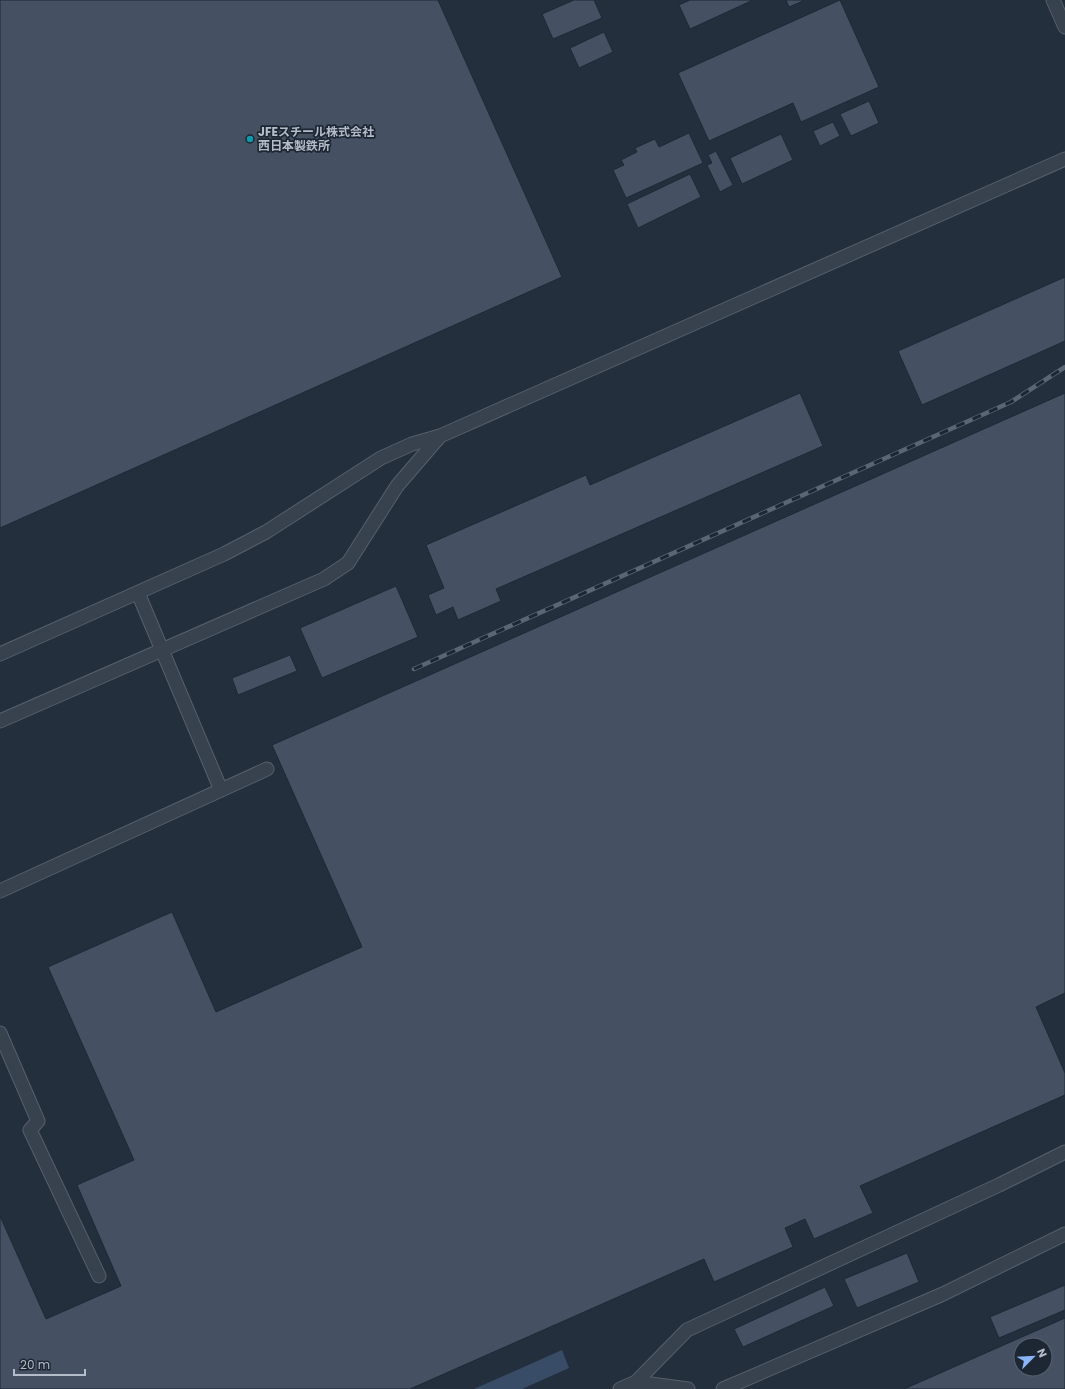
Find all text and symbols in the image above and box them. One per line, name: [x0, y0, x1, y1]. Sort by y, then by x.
place label: JFEスチール株式会社 西日本製鉄所: [258, 123, 374, 154]
marker: JFEスチール株式会社 西日本製鉄所: [245, 134, 255, 144]
north arrow: [1013, 1337, 1053, 1377]
text: N: [1033, 1346, 1051, 1360]
scale bar: [14, 1351, 85, 1377]
text: 20 m: [20, 1356, 50, 1373]

